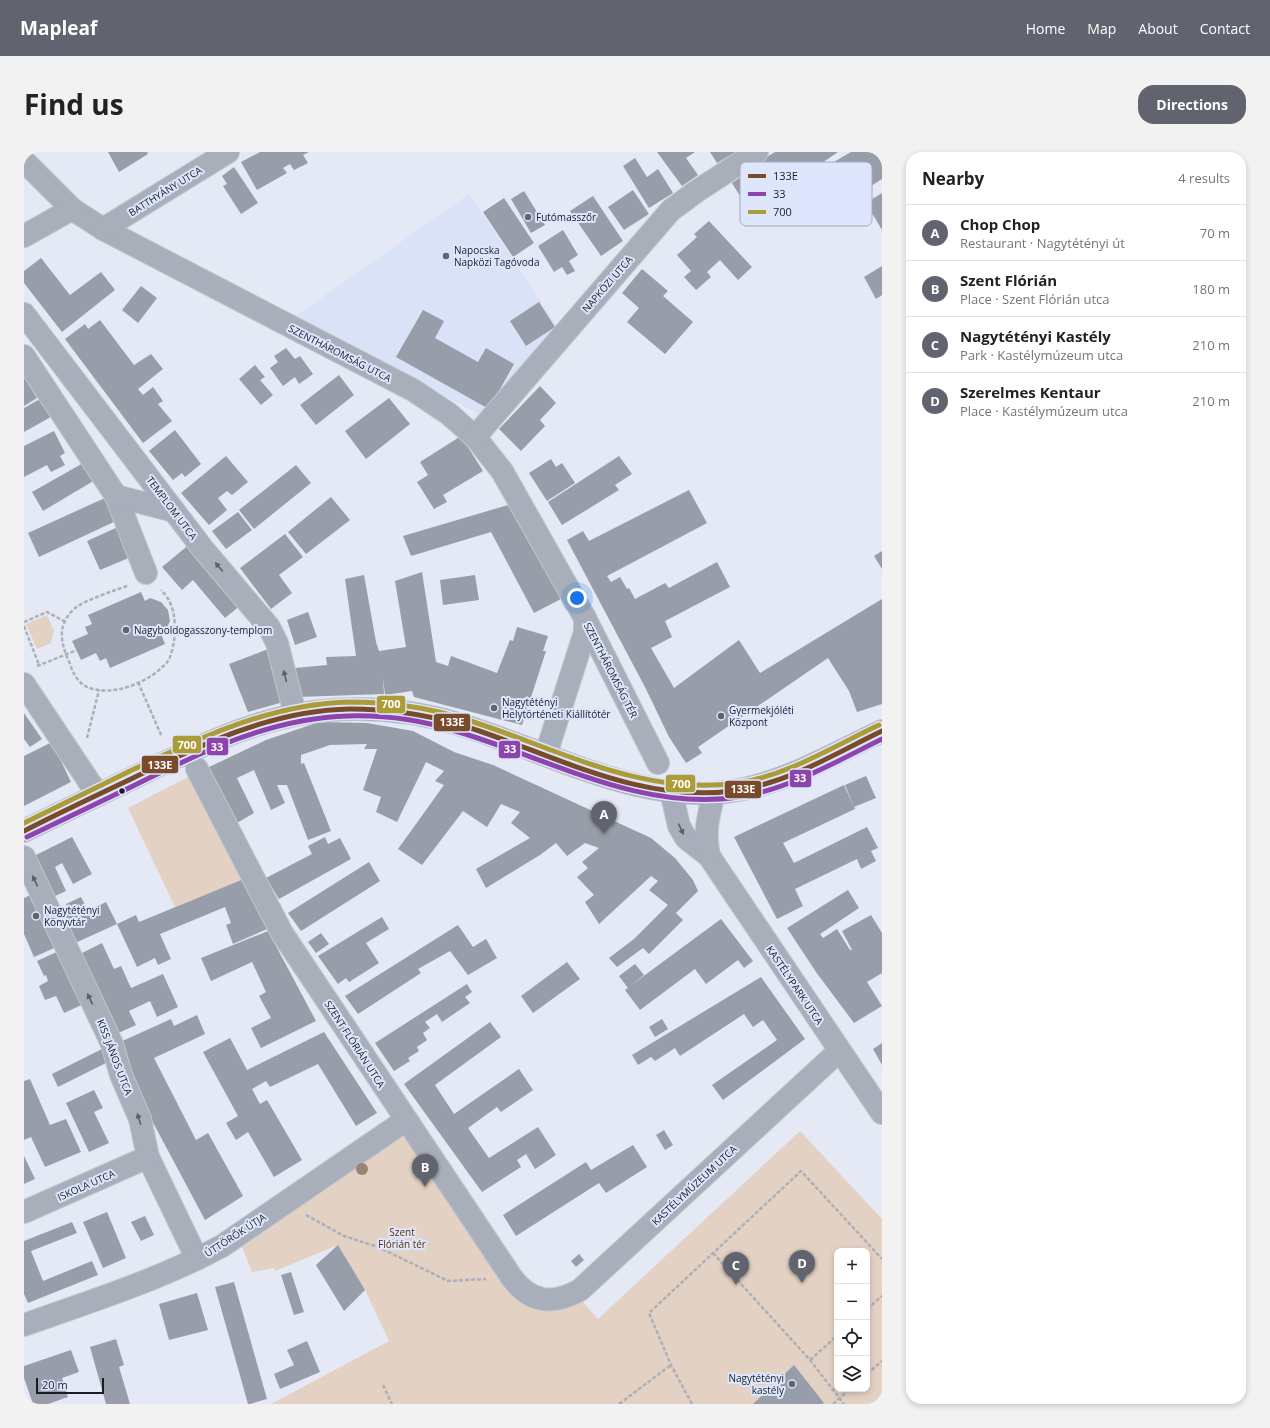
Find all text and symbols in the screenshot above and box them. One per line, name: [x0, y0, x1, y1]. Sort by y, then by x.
text: Mapleaf: [20, 15, 97, 41]
text: Home: [1026, 19, 1065, 38]
text: Map: [1087, 19, 1116, 38]
text: About: [1138, 19, 1178, 38]
text: Contact: [1200, 19, 1250, 38]
text: Find us: [24, 85, 124, 123]
button: Directions: [1138, 85, 1246, 124]
street label: BATTHYÁNY UTCA: [126, 162, 205, 219]
legend: [740, 162, 872, 226]
text: Nearby: [922, 167, 984, 190]
text: 133E: [773, 168, 798, 183]
text: 4 results: [1178, 169, 1230, 187]
text: 33: [773, 186, 786, 201]
text: 700: [773, 204, 792, 219]
place label: Futómasszőr: [536, 210, 596, 224]
marker: Futómasszőr: [523, 212, 533, 222]
text: Chop Chop: [960, 214, 1040, 234]
text: A: [931, 224, 939, 242]
text: 70 m: [1200, 224, 1230, 242]
text: Restaurant · Nagytétényi út: [960, 234, 1125, 252]
place label: Napocska Napközi Tagóvoda: [454, 243, 539, 269]
marker: Napocska Napközi Tagóvoda: [441, 251, 451, 261]
street label: NAPKÖZI UTCA: [579, 252, 636, 315]
text: Szent Flórián: [960, 270, 1057, 290]
text: B: [931, 280, 939, 298]
text: 180 m: [1192, 280, 1230, 298]
text: Place · Szent Flórián utca: [960, 290, 1110, 308]
street label: SZENTHÁROMSÁG UTCA: [286, 321, 394, 385]
text: Nagytétényi Kastély: [960, 326, 1111, 346]
text: C: [931, 336, 939, 354]
text: 210 m: [1192, 336, 1230, 354]
text: Park · Kastélymúzeum utca: [960, 346, 1123, 364]
text: Szerelmes Kentaur: [960, 382, 1101, 402]
text: D: [930, 392, 940, 410]
text: 210 m: [1192, 392, 1230, 410]
text: Place · Kastélymúzeum utca: [960, 402, 1128, 420]
street label: TEMPLOM UTCA: [144, 473, 201, 543]
one-way arrow: [214, 562, 223, 573]
your location: [567, 588, 587, 608]
street label: SZENTHÁROMSÁG TÉR: [581, 620, 641, 720]
place label: Nagyboldogasszony-templom: [134, 623, 272, 637]
marker: Nagyboldogasszony-templom: [121, 625, 131, 635]
one-way arrow: [282, 670, 288, 682]
line badge: 700: [376, 695, 406, 714]
place label: Nagytétényi Helytörténeti Kiállítótér: [502, 695, 610, 721]
text: 700: [382, 696, 400, 711]
marker: Nagytétényi Helytörténeti Kiállítótér: [489, 703, 499, 713]
place label: Gyermekjóléti Központ: [729, 703, 794, 729]
marker: Gyermekjóléti Központ: [716, 711, 726, 721]
line badge: 133E: [433, 713, 471, 732]
text: 133E: [439, 714, 465, 729]
line badge: 700: [172, 735, 202, 754]
text: 700: [178, 737, 196, 752]
line badge: 33: [206, 737, 229, 756]
text: 33: [211, 739, 223, 754]
line badge: 33: [498, 740, 521, 759]
text: 33: [504, 741, 516, 756]
line badge: 133E: [141, 755, 179, 774]
text: 133E: [147, 757, 173, 772]
line badge: 33: [789, 769, 812, 788]
text: 33: [794, 770, 806, 785]
line badge: 700: [665, 774, 696, 793]
text: 700: [672, 776, 690, 791]
line badge: 133E: [724, 780, 762, 799]
text: 133E: [730, 781, 756, 796]
unlabelled marker: [117, 786, 127, 796]
pin: A: [591, 801, 617, 834]
one-way arrow: [678, 823, 685, 835]
one-way arrow: [32, 875, 38, 887]
place label: Nagytétényi Könyvtár: [44, 903, 100, 929]
marker: Nagytétényi Könyvtár: [31, 911, 41, 921]
street label: KASTÉLYPARK UTCA: [763, 943, 827, 1028]
one-way arrow: [87, 993, 93, 1004]
street label: SZENT FLÓRIÁN UTCA: [322, 998, 389, 1091]
street label: KISS JÁNOS UTCA: [94, 1017, 136, 1098]
one-way arrow: [136, 1113, 142, 1125]
street label: KASTÉLYMÚZEUM UTCA: [648, 1141, 740, 1228]
pin: B: [412, 1154, 438, 1187]
street label: ISKOLA UTCA: [55, 1166, 118, 1204]
street label: ÚTTÖRŐK ÚTJA: [202, 1210, 269, 1260]
park label: Szent Flórián tér: [378, 1225, 426, 1251]
map controls: [834, 1248, 870, 1392]
button: +: [834, 1248, 870, 1284]
pin: D: [789, 1250, 815, 1283]
pin: C: [723, 1252, 749, 1285]
button: −: [834, 1284, 870, 1320]
button: locate: [834, 1320, 870, 1356]
button: layers: [834, 1356, 870, 1392]
place label: Nagytétényi kastély: [728, 1371, 785, 1397]
scale bar: [36, 1376, 104, 1395]
text: 20 m: [42, 1377, 68, 1392]
marker: Nagytétényi kastély: [787, 1379, 797, 1389]

